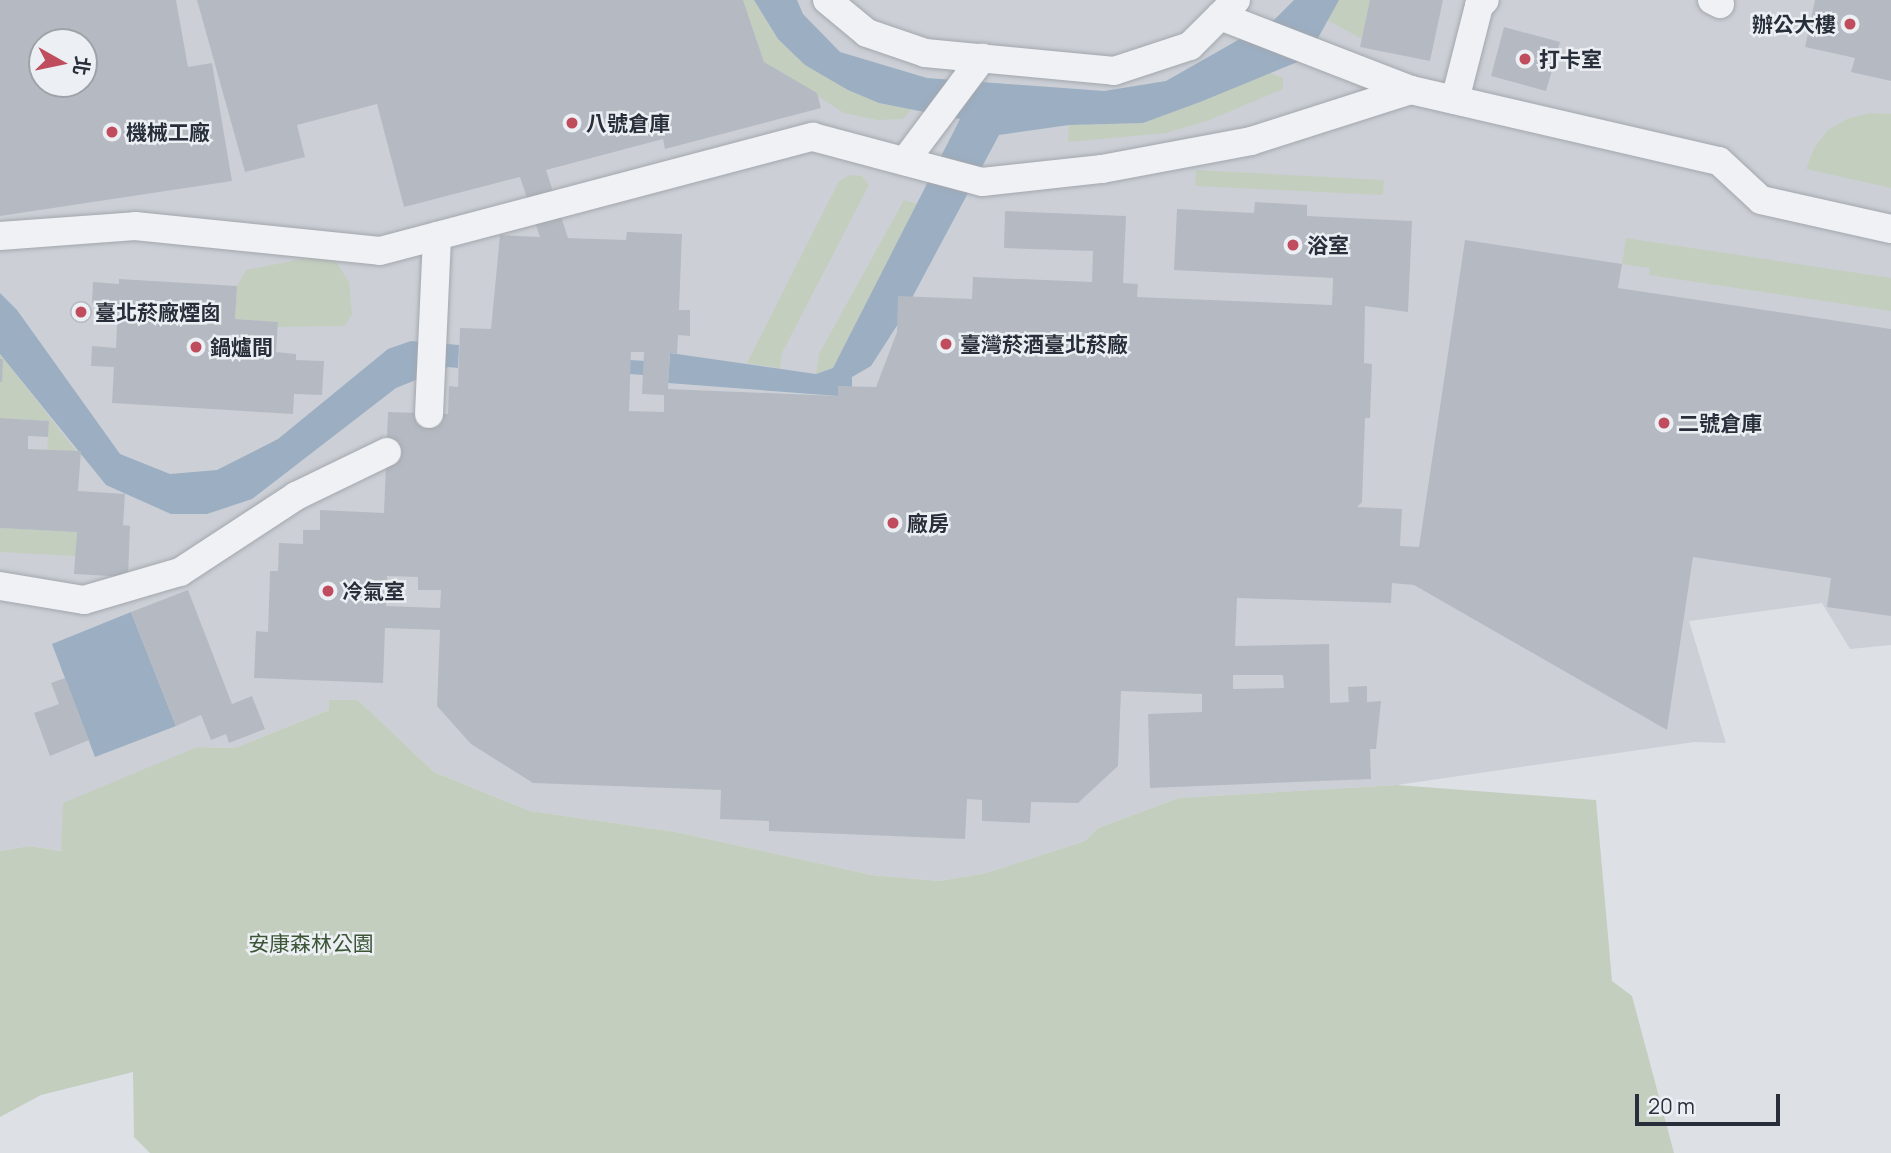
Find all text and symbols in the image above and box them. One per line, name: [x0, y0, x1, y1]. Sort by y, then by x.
place label: 辦公大樓: [1752, 11, 1836, 37]
marker: 辦公大樓: [1842, 16, 1858, 32]
north arrow: [28, 28, 98, 98]
place label: 打卡室: [1539, 46, 1602, 72]
marker: 打卡室: [1517, 51, 1533, 67]
text: 北: [67, 55, 96, 77]
place label: 八號倉庫: [586, 110, 670, 136]
marker: 八號倉庫: [564, 115, 580, 131]
place label: 機械工廠: [126, 119, 210, 145]
marker: 機械工廠: [104, 124, 120, 140]
place label: 浴室: [1307, 232, 1349, 258]
marker: 浴室: [1285, 237, 1301, 253]
place label: 臺北菸廠煙囪: [95, 299, 221, 325]
marker: 臺北菸廠煙囪: [73, 304, 89, 320]
place label: 臺灣菸酒臺北菸廠: [960, 331, 1128, 357]
place label: 鍋爐間: [210, 334, 273, 360]
marker: 臺灣菸酒臺北菸廠: [938, 336, 954, 352]
marker: 鍋爐間: [188, 339, 204, 355]
place label: 二號倉庫: [1678, 410, 1762, 436]
marker: 二號倉庫: [1656, 415, 1672, 431]
place label: 廠房: [907, 510, 949, 536]
marker: 廠房: [885, 515, 901, 531]
place label: 冷氣室: [342, 578, 405, 604]
marker: 冷氣室: [320, 583, 336, 599]
park label: 安康森林公園: [248, 930, 374, 956]
scale bar: [1639, 1080, 1784, 1124]
text: 20 m: [1648, 1092, 1695, 1120]

